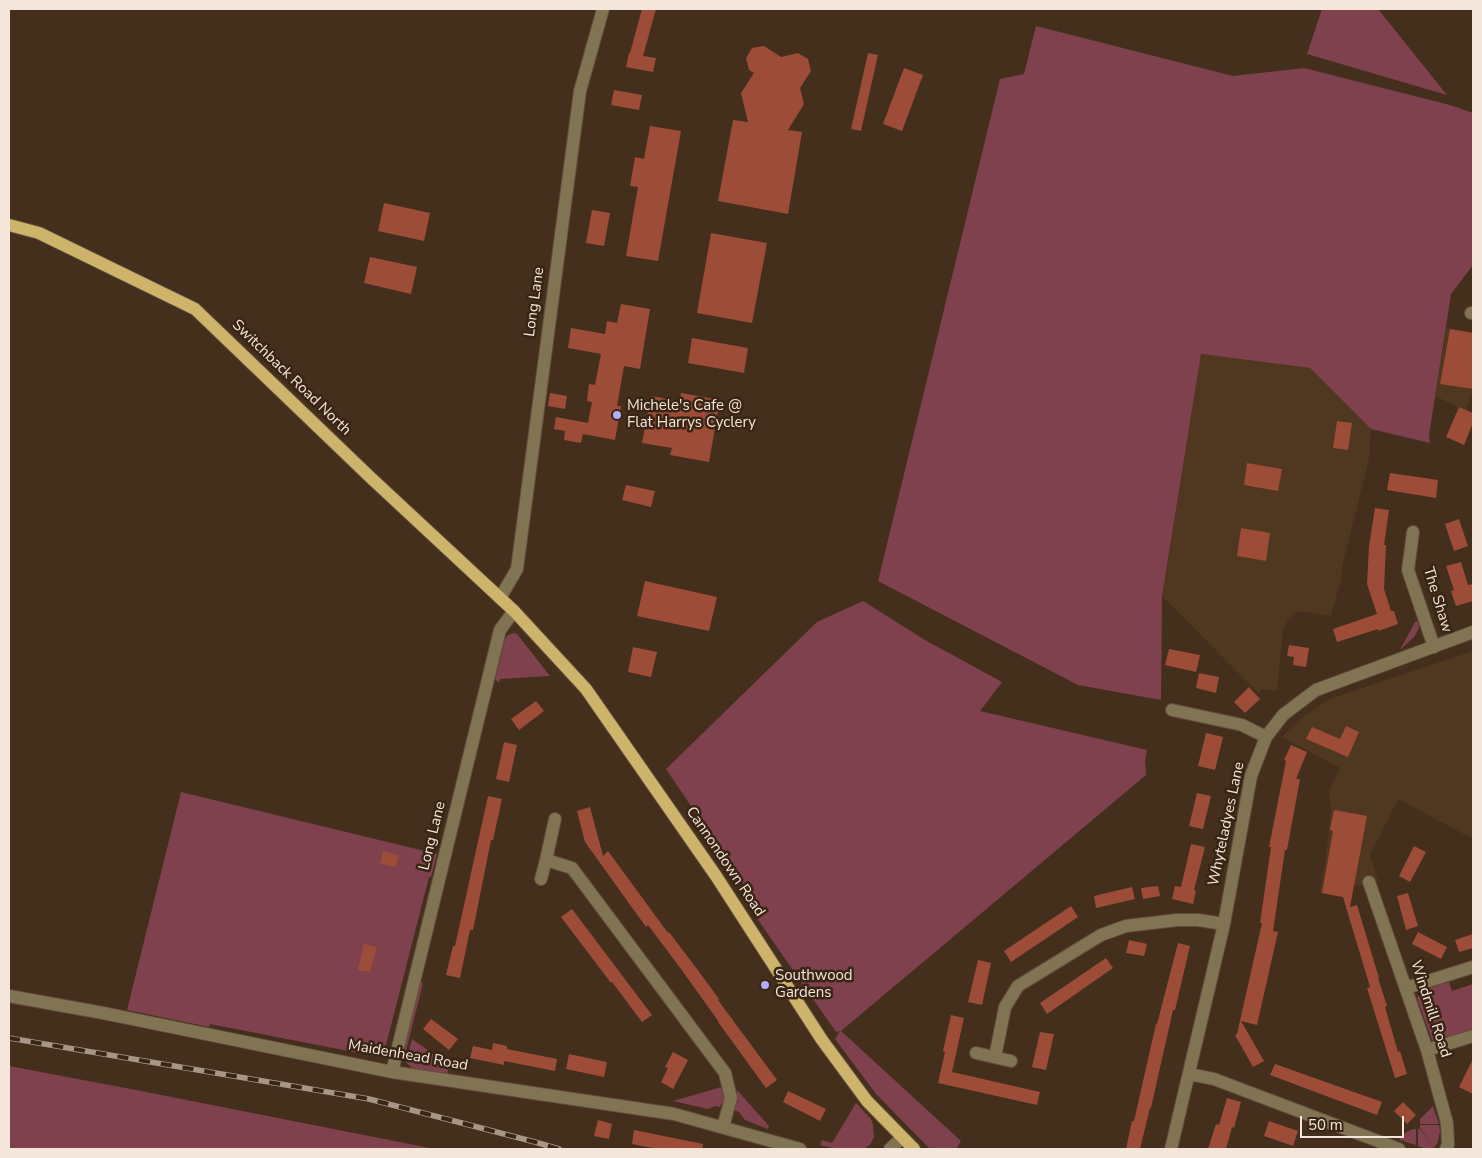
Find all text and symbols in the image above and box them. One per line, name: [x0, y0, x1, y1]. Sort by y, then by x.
street label: Long Lane: [521, 266, 549, 338]
street label: Switchback Road North: [228, 316, 354, 440]
place label: Michele's Cafe @ Flat Harrys Cyclery: [627, 397, 756, 432]
marker: Michele's Cafe @ Flat Harrys Cyclery: [611, 409, 623, 421]
street label: The Shaw: [1419, 565, 1455, 635]
street label: Whyteladyes Lane: [1205, 760, 1249, 888]
street label: Long Lane: [416, 800, 450, 872]
street label: Cannondown Road: [682, 804, 768, 920]
street label: Windmill Road: [1406, 958, 1454, 1060]
place label: Southwood Gardens: [775, 967, 853, 1002]
marker: Southwood Gardens: [759, 979, 771, 991]
street label: Maidenhead Road: [347, 1037, 469, 1075]
scale bar: [1302, 1106, 1406, 1138]
text: 50 m: [1308, 1115, 1343, 1135]

